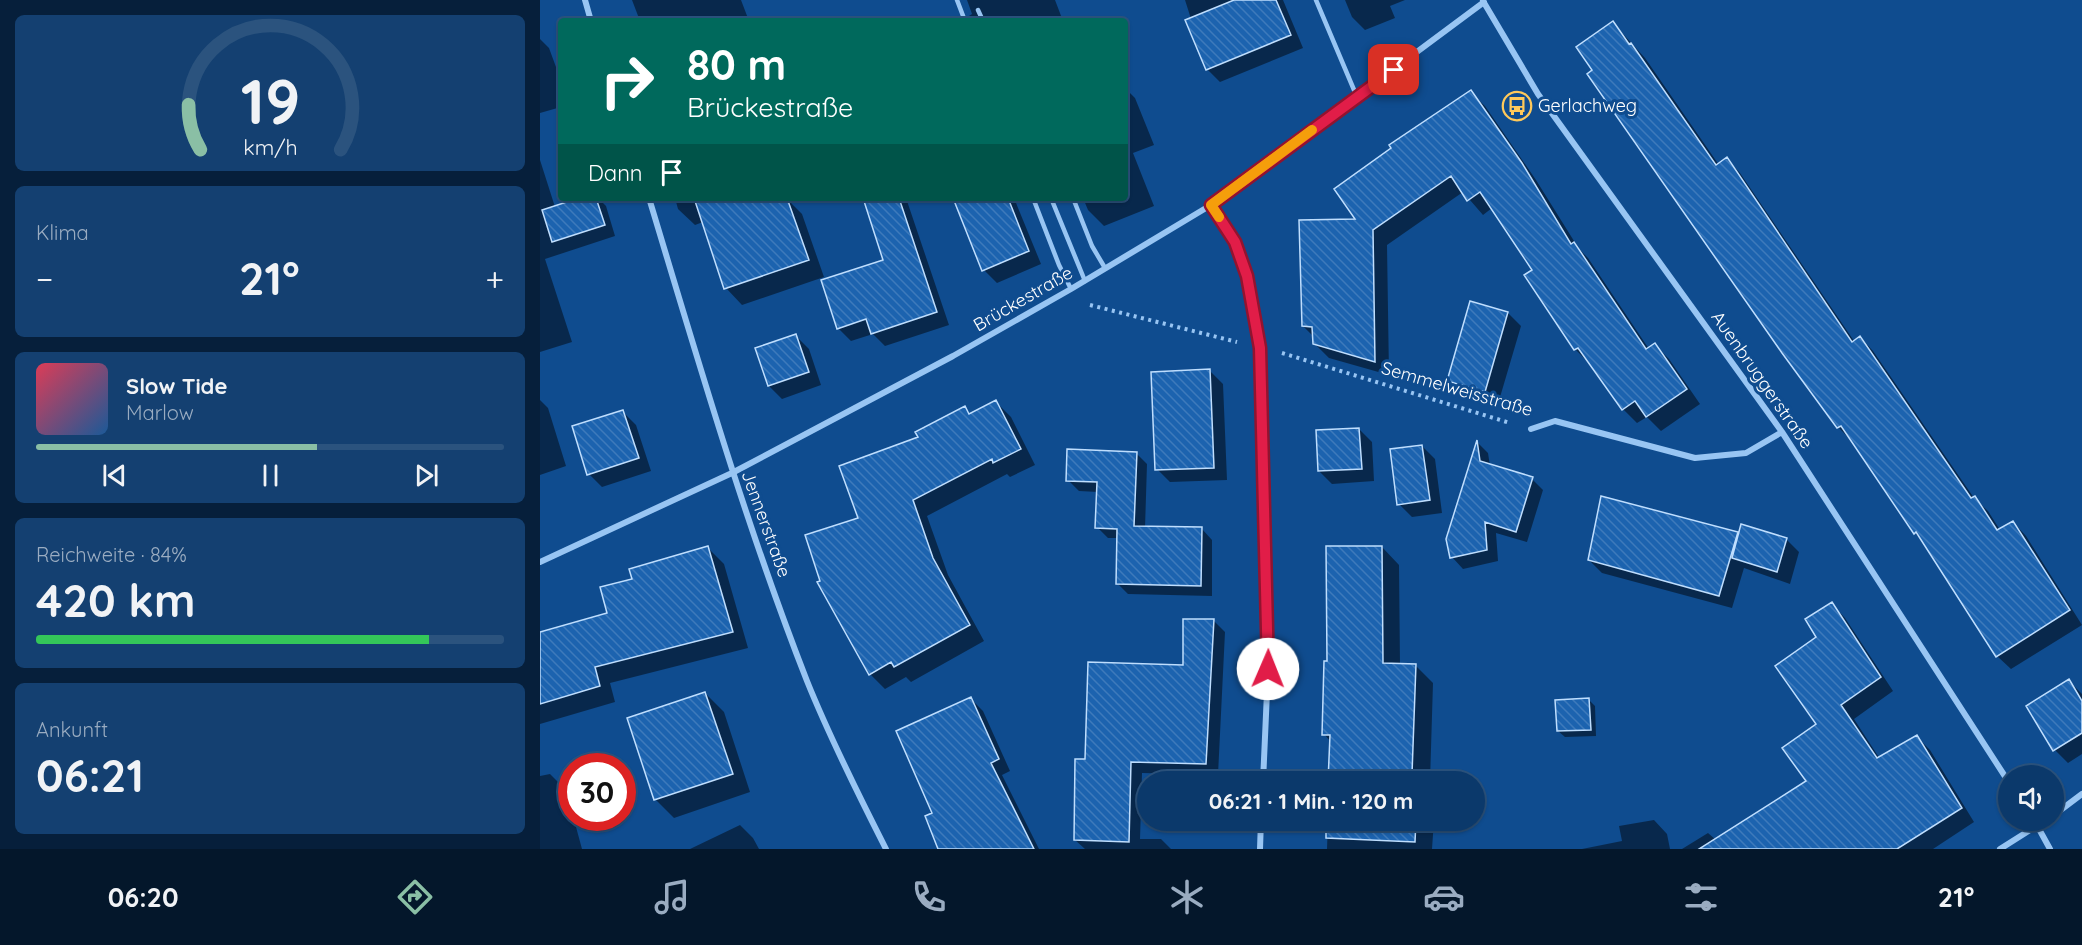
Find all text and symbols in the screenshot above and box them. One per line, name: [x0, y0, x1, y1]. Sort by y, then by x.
text: 80 m: [687, 38, 786, 91]
icon: right: [588, 42, 666, 120]
pin: [1368, 44, 1419, 95]
icon: arrive: [1377, 53, 1410, 86]
text: 19: [240, 62, 300, 140]
text: Brückestraße: [687, 90, 853, 124]
bus stop icon: Gerlachweg: [1501, 90, 1533, 122]
place label: Gerlachweg: [1538, 94, 1637, 117]
text: km/h: [243, 134, 297, 160]
icon: arrive: [655, 156, 688, 189]
text: Dann: [588, 159, 643, 187]
text: Klima: [36, 220, 89, 245]
text: 21°: [239, 250, 300, 306]
text: −: [36, 258, 53, 299]
text: +: [485, 258, 504, 299]
street label: Brückestraße: [969, 261, 1077, 336]
street label: Auenbruggerstraße: [1706, 307, 1818, 453]
street label: Semmelweisstraße: [1379, 356, 1535, 421]
text: Slow Tide: [126, 372, 227, 400]
text: Marlow: [126, 400, 194, 425]
icon: previous: [98, 459, 131, 492]
icon: pause: [254, 459, 287, 492]
icon: next: [410, 459, 443, 492]
street label: Jennerstraße: [737, 467, 796, 580]
text: Reichweite · 84%: [36, 542, 187, 567]
text: 420 km: [36, 572, 195, 628]
position arrow: [1236, 637, 1300, 701]
text: Ankunft: [36, 717, 108, 742]
text: 06:21: [36, 747, 144, 803]
speed limit sign: 30: [558, 753, 636, 831]
map controls: [1998, 765, 2064, 831]
button: sound: [1998, 765, 2064, 831]
text: 06:21 · 1 Min. · 120 m: [1209, 787, 1413, 815]
icon: directions: [394, 876, 436, 918]
icon: music: [651, 876, 693, 918]
icon: phone: [908, 876, 950, 918]
icon: climate: [1166, 876, 1208, 918]
icon: car: [1423, 876, 1465, 918]
icon: filters: [1680, 876, 1722, 918]
text: 06:20: [108, 880, 178, 914]
text: 21°: [1938, 880, 1974, 914]

